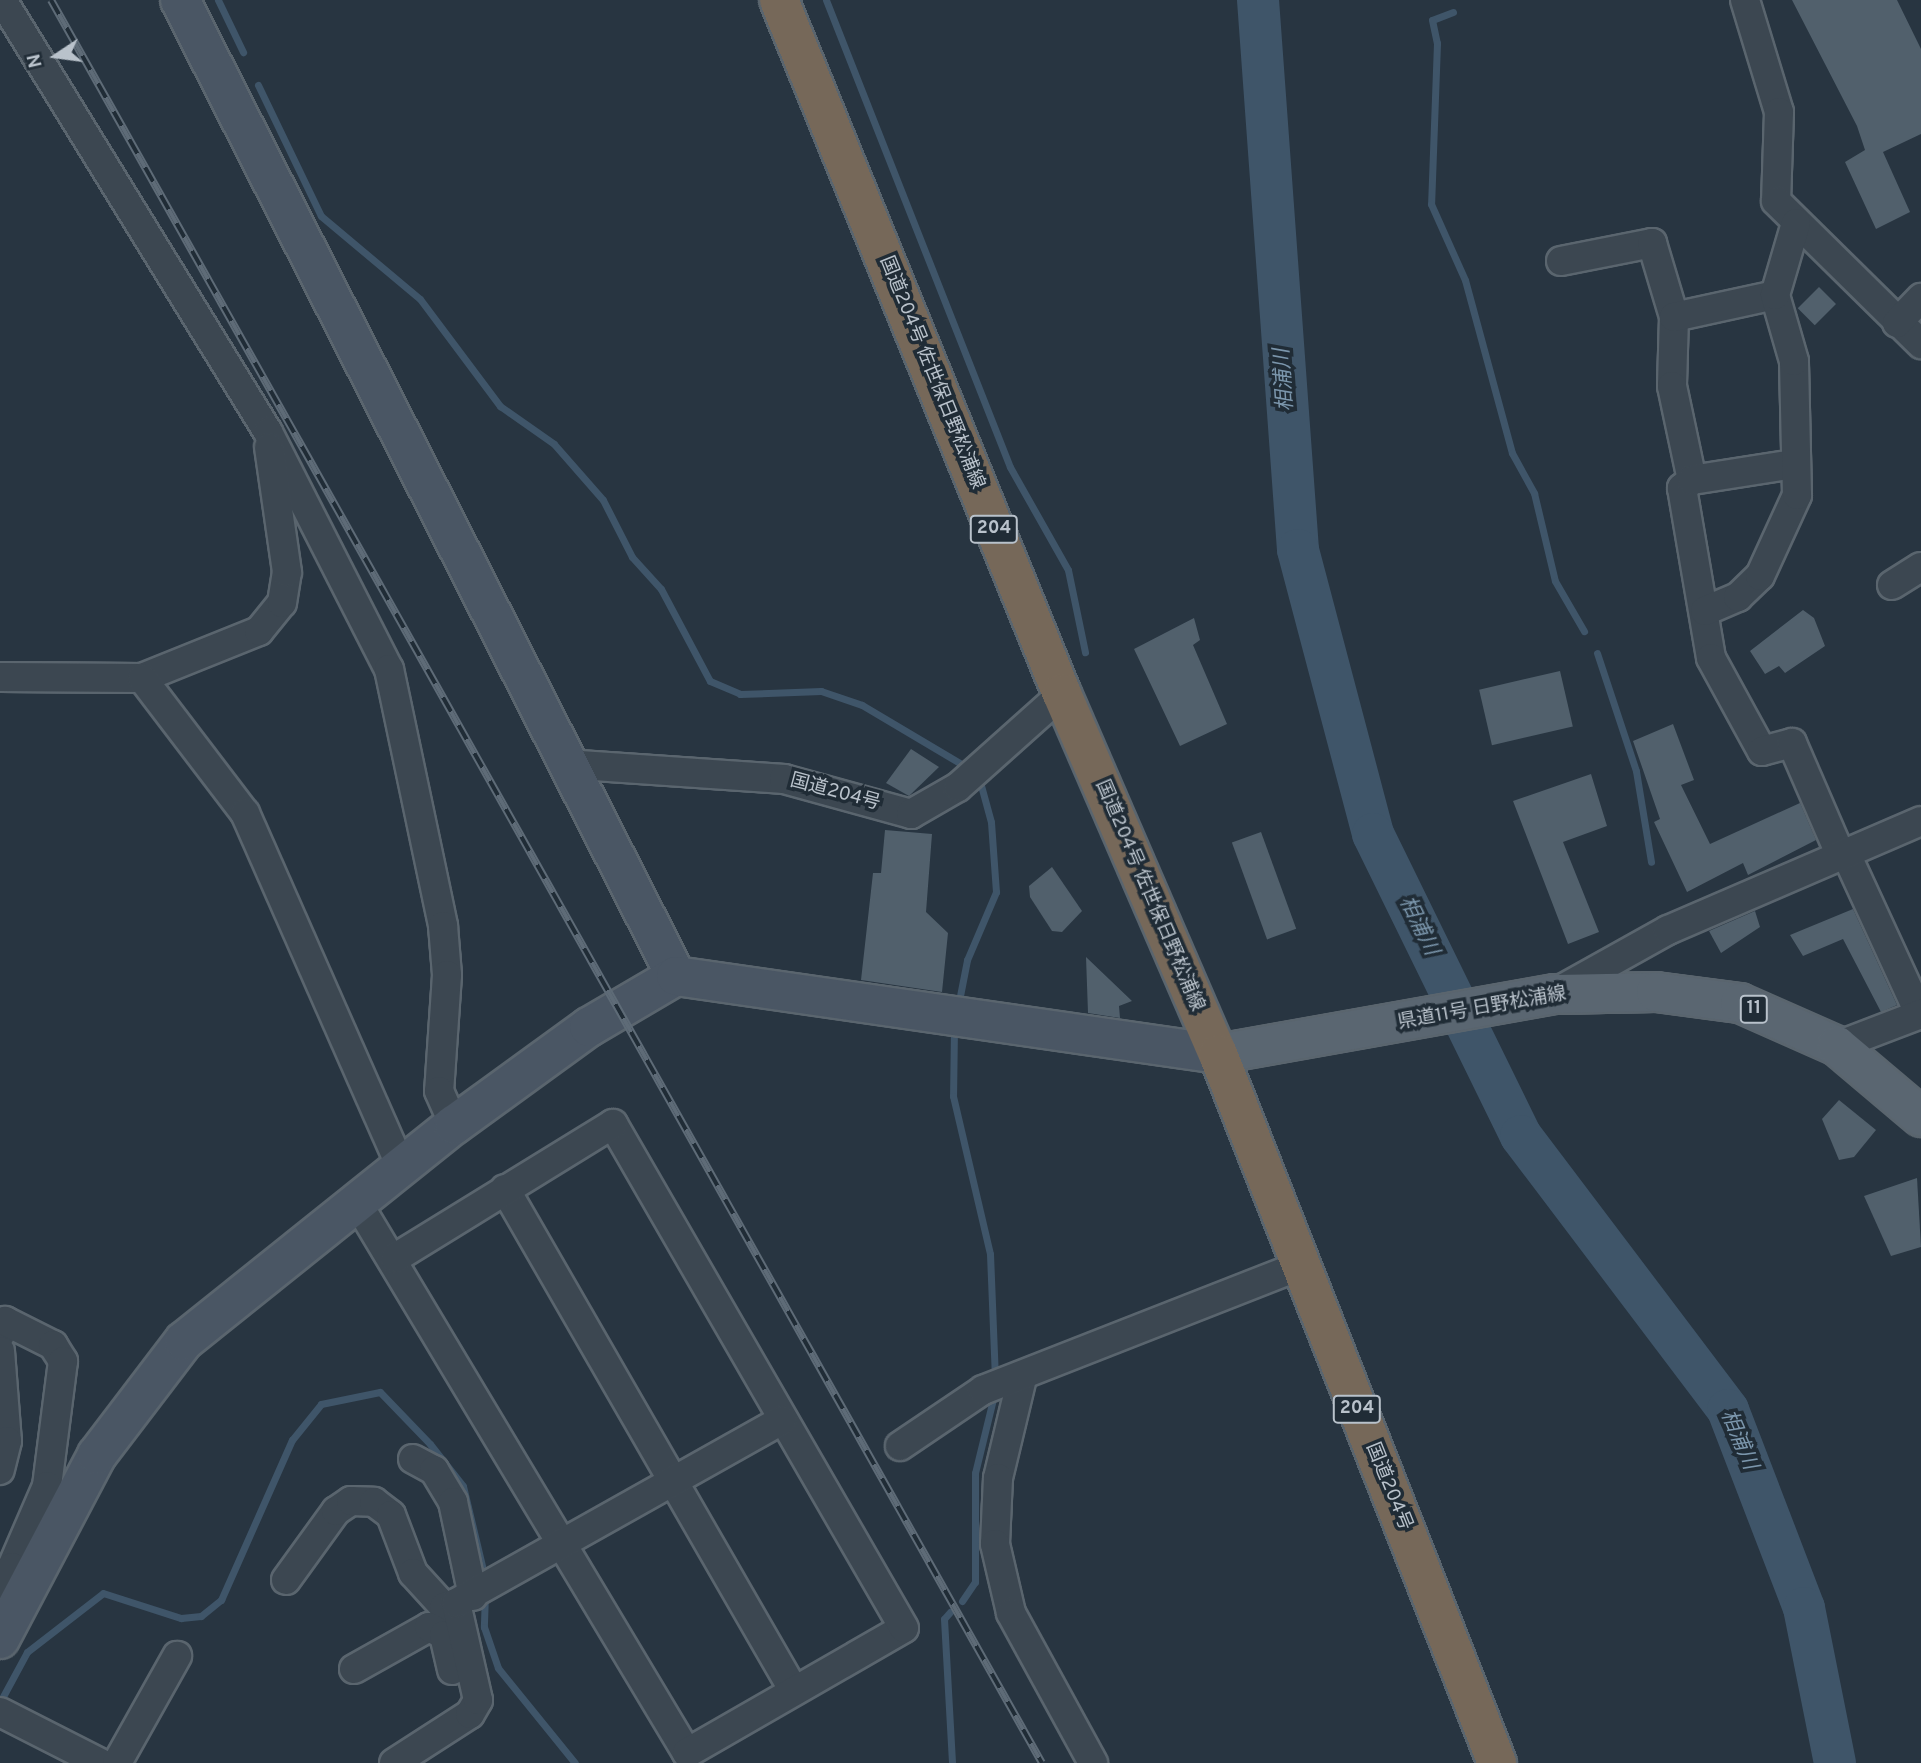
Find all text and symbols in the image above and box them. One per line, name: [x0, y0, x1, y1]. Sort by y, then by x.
north arrow: [21, 21, 91, 91]
text: N: [22, 51, 49, 70]
street label: 国道204号 佐世保日野松浦線: [874, 253, 988, 493]
water label: 相浦川: [1270, 348, 1300, 412]
road number: 204: [970, 514, 1018, 544]
street label: 国道204号: [787, 770, 883, 816]
street label: 国道204号 佐世保日野松浦線: [1090, 777, 1208, 1015]
water label: 相浦川: [1393, 892, 1443, 960]
street label: 県道11号 日野松浦線: [1396, 983, 1568, 1035]
road number: 11: [1738, 994, 1770, 1024]
road number: 204: [1332, 1394, 1382, 1424]
water label: 相浦川: [1714, 1406, 1762, 1474]
street label: 国道204号: [1360, 1440, 1416, 1534]

